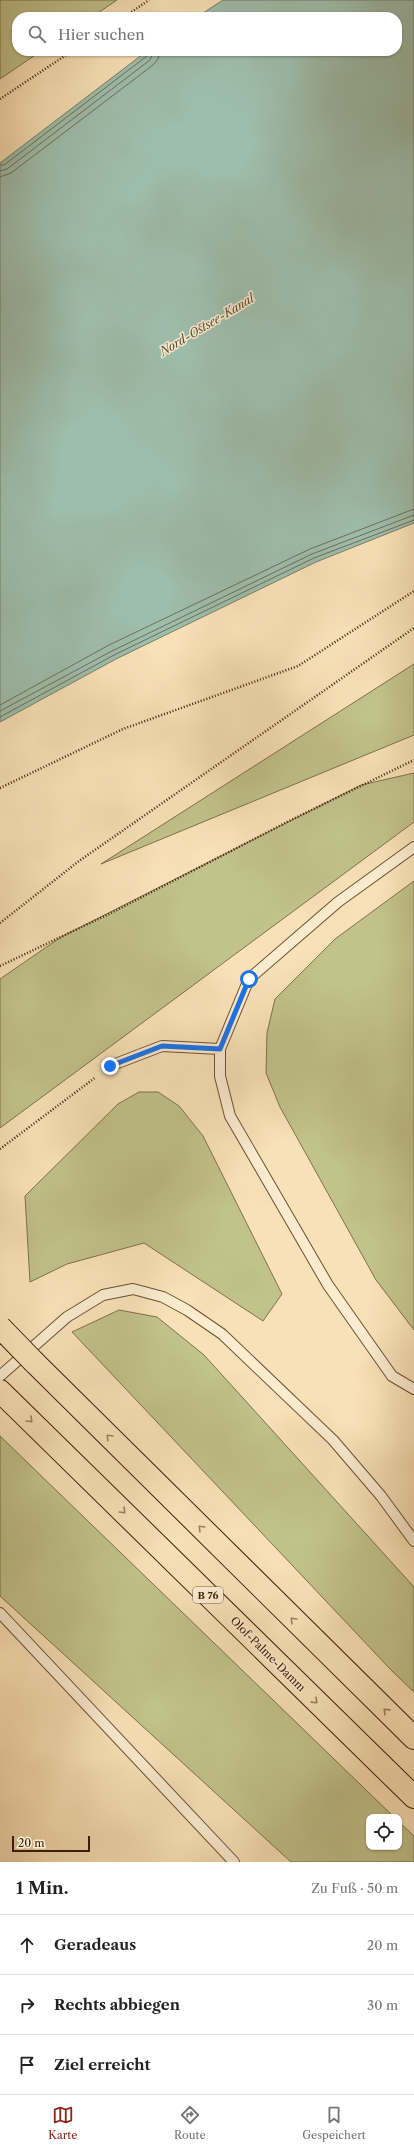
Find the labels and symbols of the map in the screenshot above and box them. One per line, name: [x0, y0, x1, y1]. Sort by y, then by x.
water label: Nord-Ostsee-Kanal: [156, 290, 258, 359]
route start: [240, 970, 258, 988]
route end: [101, 1057, 119, 1075]
one-way arrow: [25, 1415, 33, 1423]
one-way arrow: [106, 1434, 114, 1442]
one-way arrow: [118, 1506, 126, 1514]
one-way arrow: [198, 1525, 206, 1533]
road number: B 76: [193, 1587, 223, 1603]
street label: Olof-Palme-Damm: [228, 1614, 309, 1695]
one-way arrow: [290, 1617, 298, 1625]
one-way arrow: [310, 1696, 318, 1704]
one-way arrow: [383, 1708, 391, 1716]
scale bar: [12, 1834, 90, 1853]

